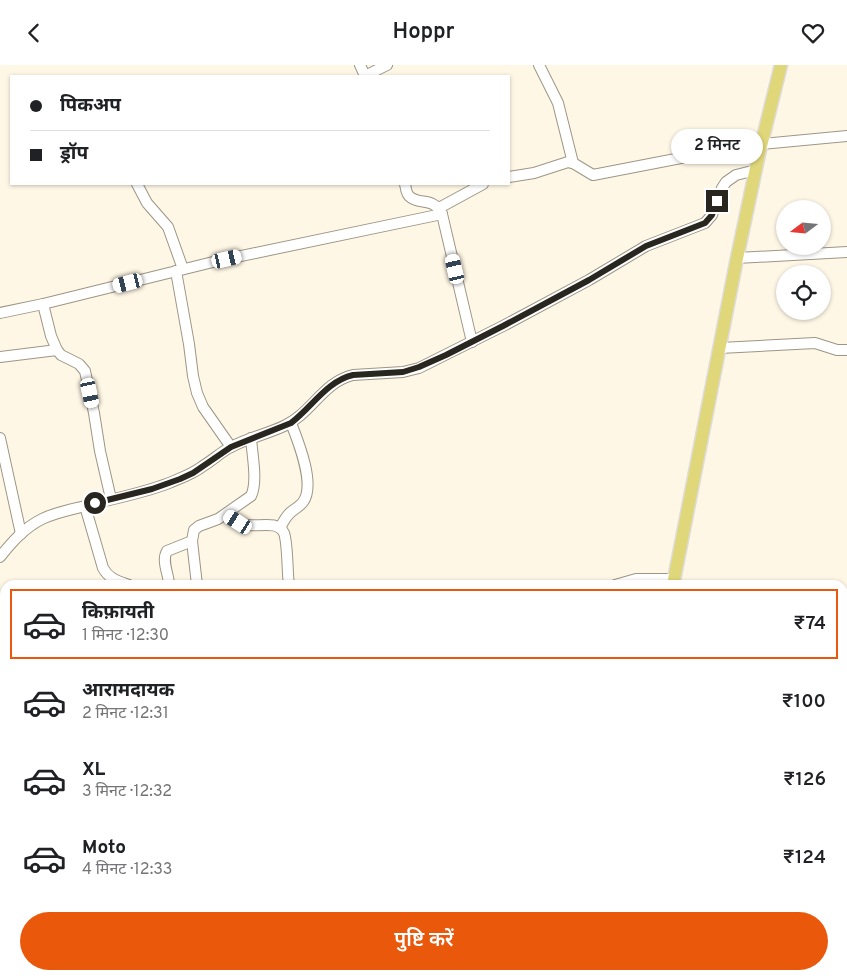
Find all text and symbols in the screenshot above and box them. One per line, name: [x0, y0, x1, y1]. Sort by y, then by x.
icon: back: [20, 19, 48, 47]
text: Hoppr: [393, 19, 454, 46]
icon: heart: [799, 19, 827, 47]
text: पिकअप: [60, 94, 121, 118]
callout: 2 मिनट: [671, 129, 763, 163]
text: 2 मिनट: [694, 136, 740, 156]
text: ड्रॉप: [60, 142, 88, 166]
route end: [706, 190, 728, 212]
north arrow: [776, 200, 831, 255]
map controls: [776, 200, 831, 320]
car: [210, 248, 243, 270]
car: [444, 253, 465, 285]
button: locate: [776, 265, 831, 320]
car: [111, 272, 144, 294]
car: [79, 377, 100, 409]
route start: [84, 492, 106, 514]
car: [221, 508, 254, 536]
text: किफ़ायती: [82, 601, 154, 625]
icon: car: [22, 602, 67, 647]
text: ₹74: [793, 612, 826, 636]
text: 1 मिनट · 12:30: [82, 626, 169, 646]
text: आरामदायक: [82, 679, 174, 703]
icon: car: [22, 680, 67, 725]
text: ₹100: [781, 690, 826, 714]
text: 2 मिनट · 12:31: [82, 704, 169, 724]
icon: car: [22, 758, 67, 803]
text: XL: [82, 758, 105, 782]
text: ₹126: [783, 768, 826, 792]
text: 3 मिनट · 12:32: [82, 782, 172, 802]
icon: car: [22, 836, 67, 881]
text: Moto: [82, 836, 126, 860]
text: ₹124: [783, 846, 826, 870]
text: 4 मिनट · 12:33: [82, 860, 173, 880]
button: पुष्टि करें: [20, 912, 828, 970]

